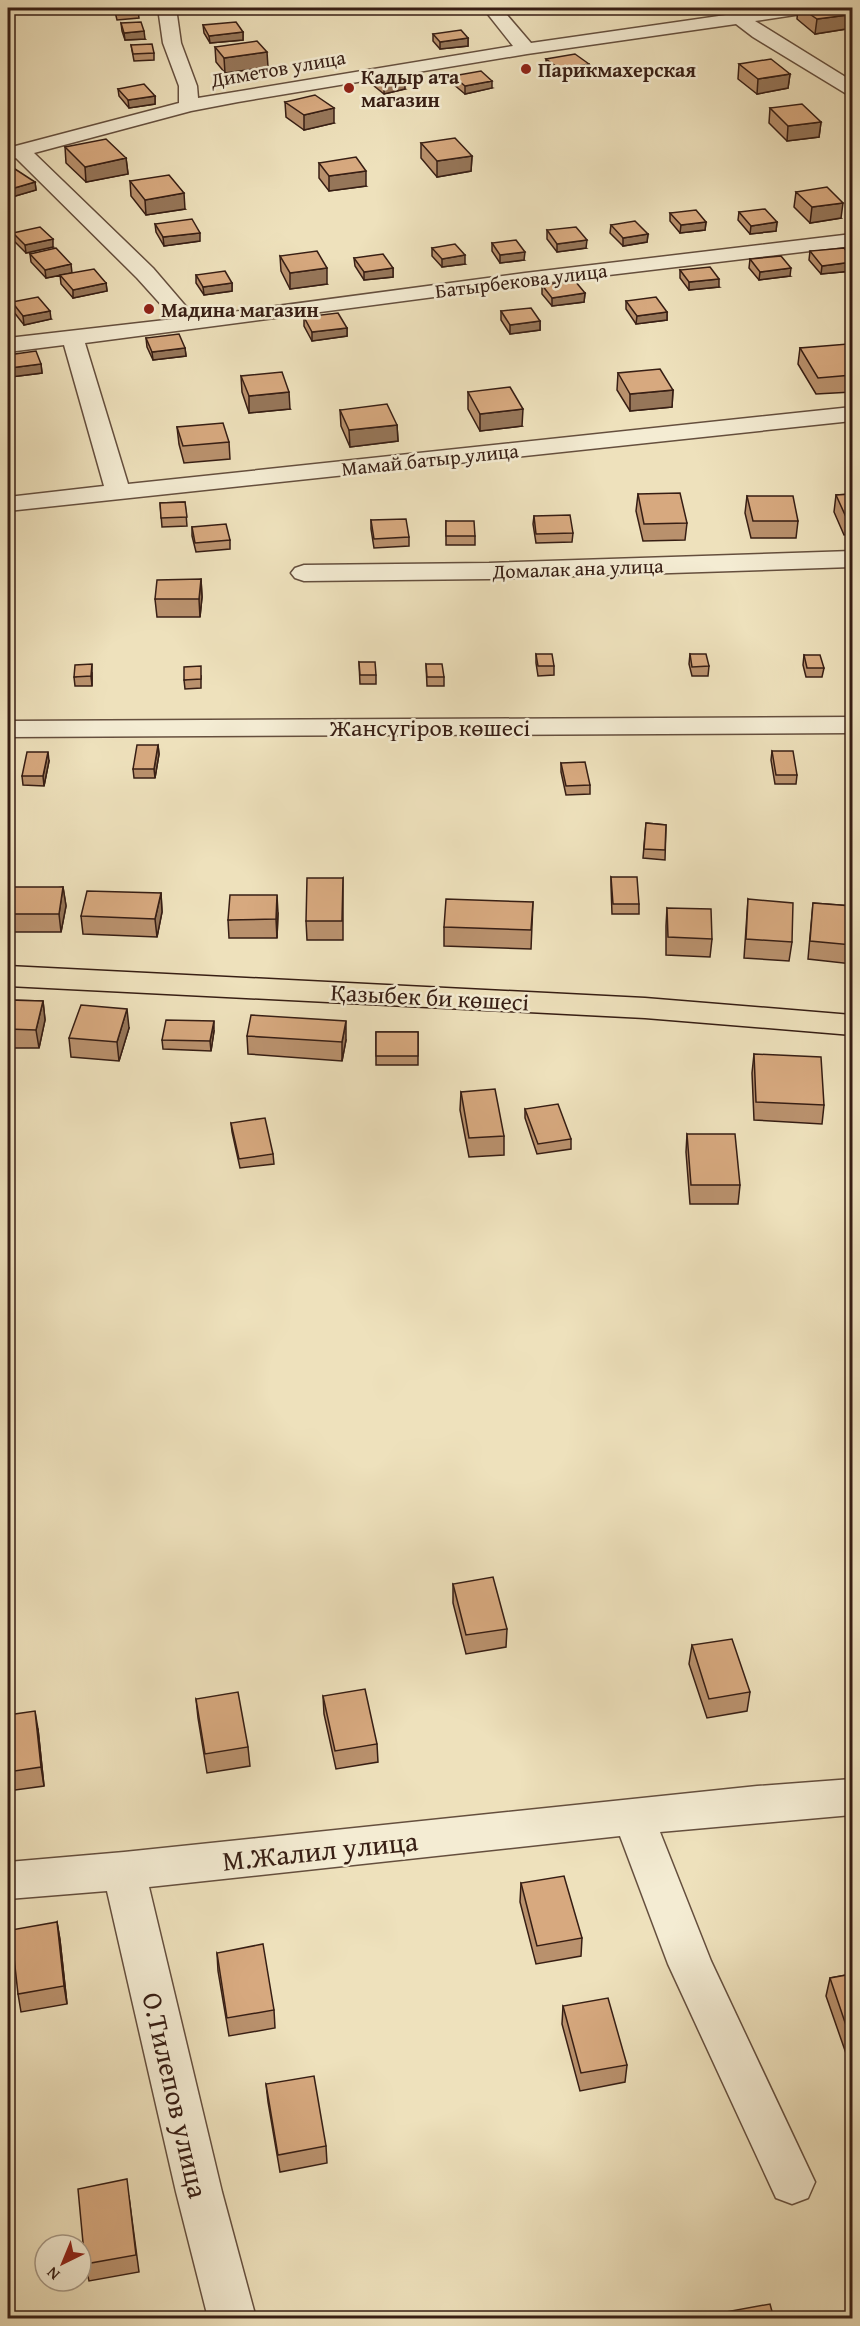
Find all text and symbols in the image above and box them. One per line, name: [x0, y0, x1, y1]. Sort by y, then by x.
street label: Диметов улица: [207, 42, 348, 94]
place label: Парикмахерская: [538, 55, 696, 84]
place label: Кадыр ата магазин: [361, 62, 460, 114]
marker: Парикмахерская: [519, 62, 533, 76]
marker: Кадыр ата магазин: [342, 81, 356, 95]
street label: Батырбекова улица: [433, 255, 609, 305]
place label: Мадина магазин: [161, 295, 319, 324]
marker: Мадина магазин: [142, 302, 156, 316]
street label: Мамай батыр улица: [340, 435, 520, 483]
street label: Домалак ана улица: [491, 551, 665, 586]
street label: Жансүгіров көшесі: [329, 710, 531, 745]
street label: Қазыбек би көшесі: [330, 974, 530, 1020]
street label: М.Жалил улица: [220, 1819, 420, 1881]
street label: О.Тилепов улица: [132, 1988, 220, 2203]
north arrow: [33, 2233, 93, 2293]
text: N: [40, 2261, 65, 2286]

